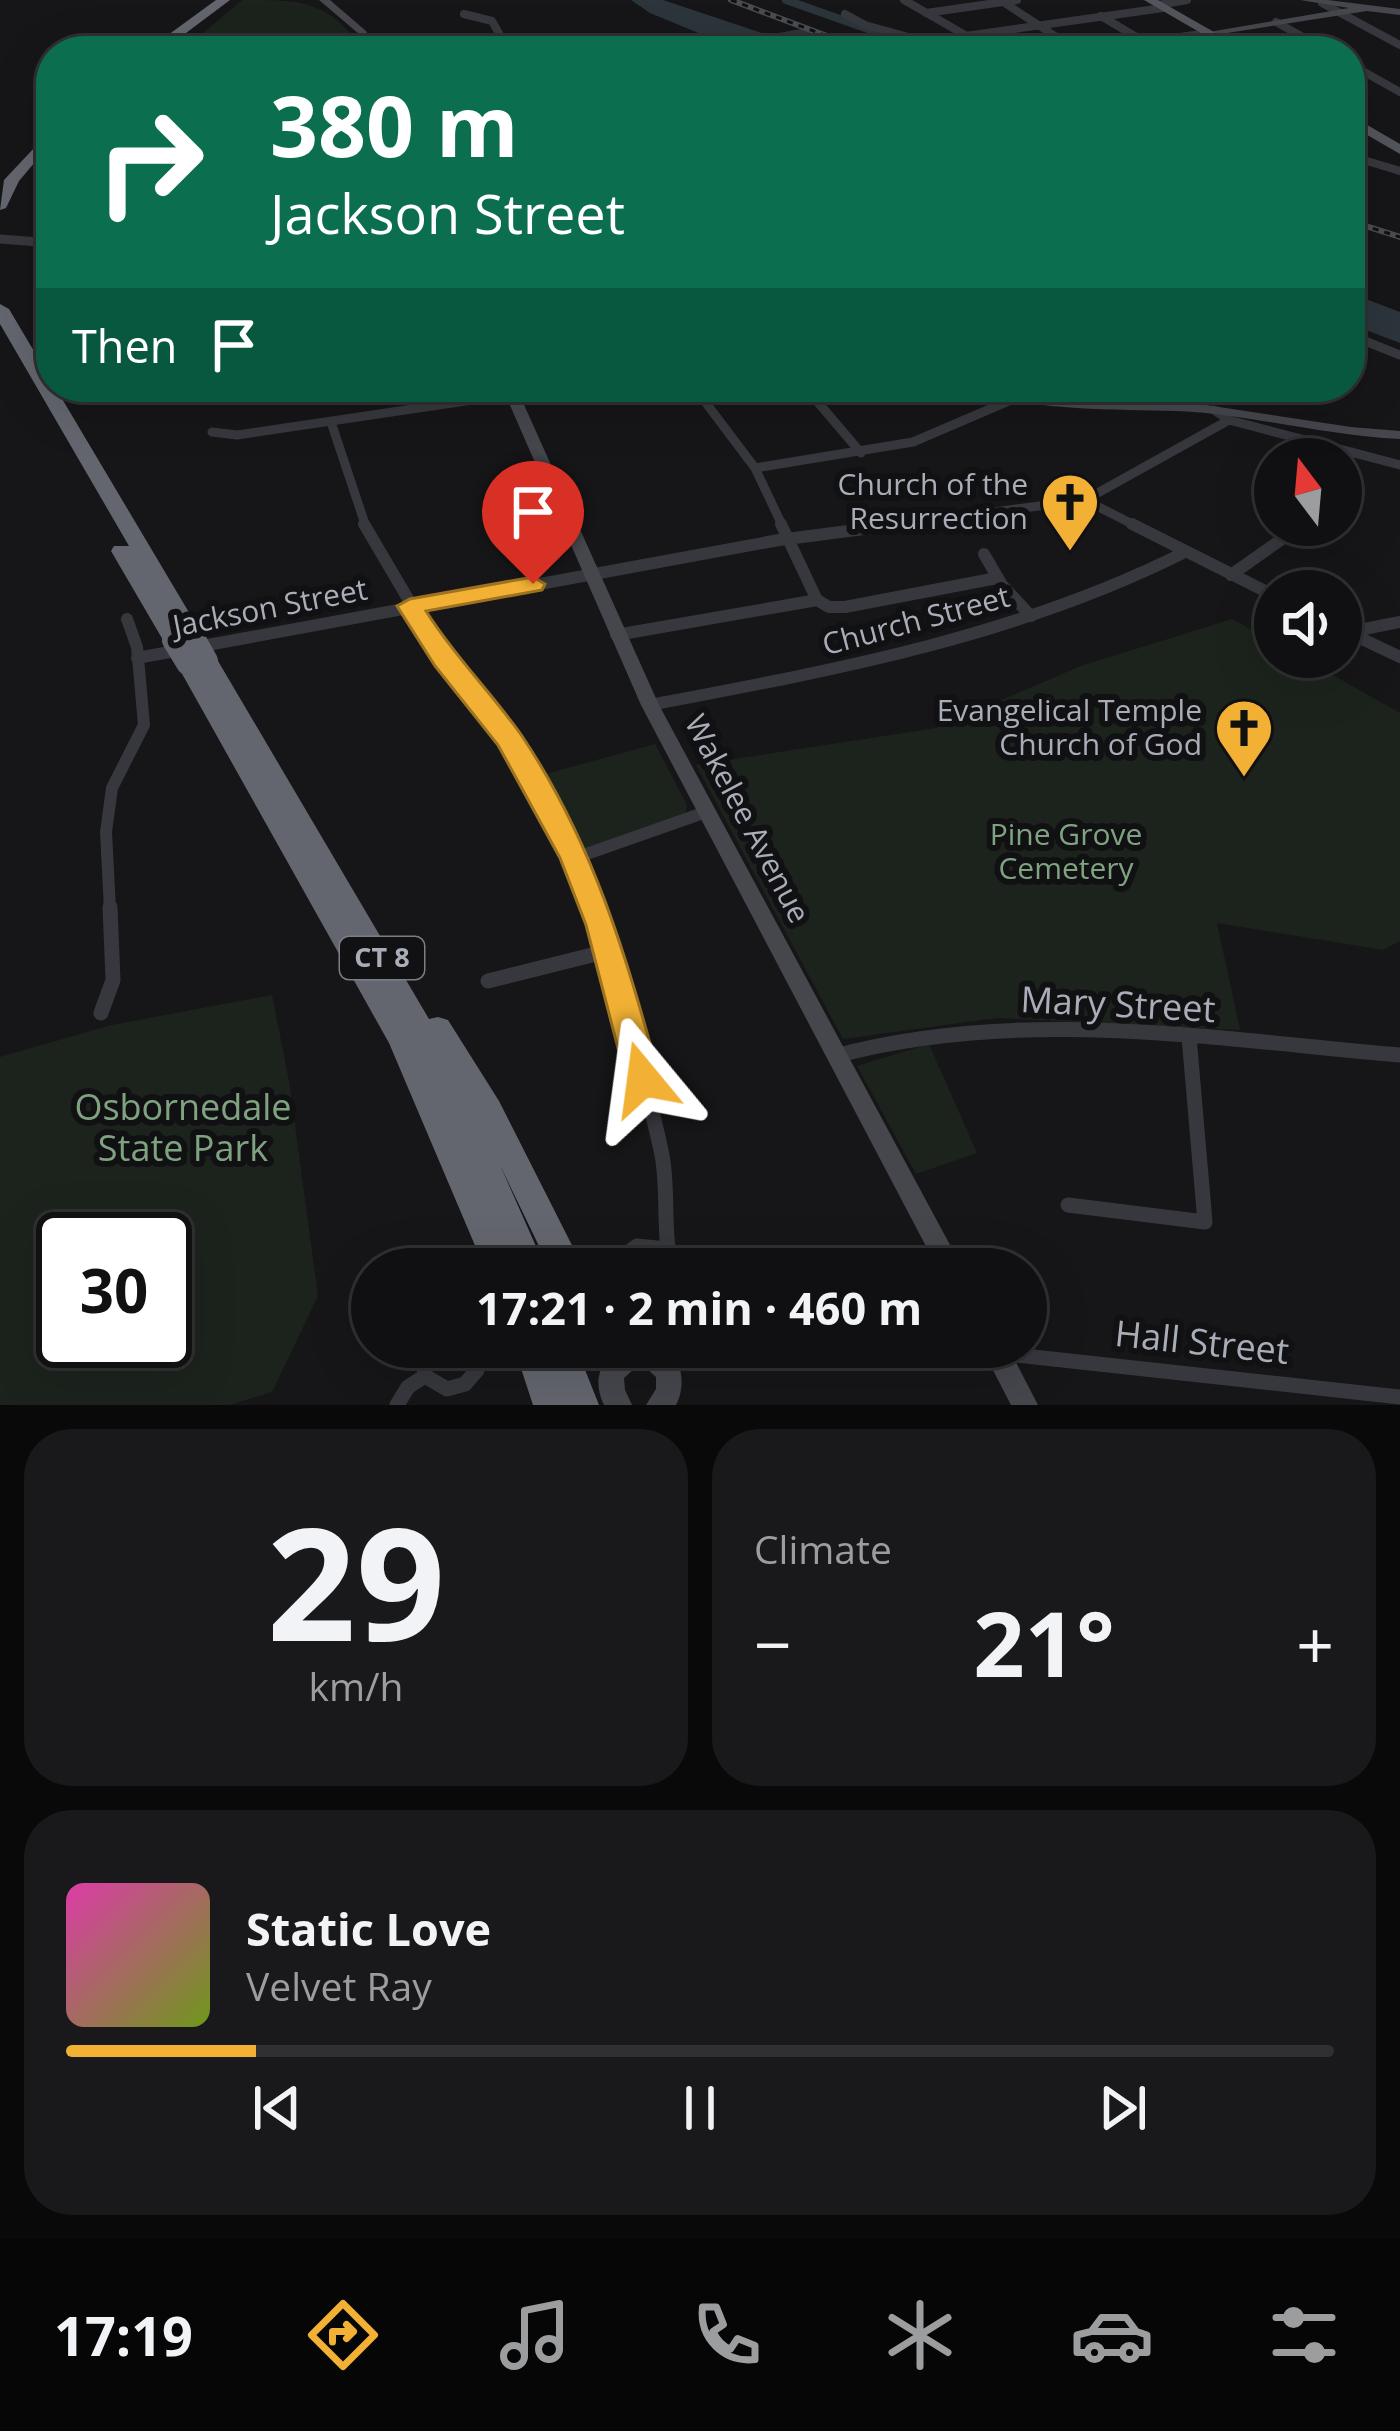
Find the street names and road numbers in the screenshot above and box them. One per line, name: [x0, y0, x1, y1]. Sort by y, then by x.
street label: Jackson Street: [166, 568, 370, 646]
street label: Church Street: [817, 575, 1014, 664]
street label: Wakelee Avenue: [676, 707, 821, 930]
road number: CT 8: [340, 937, 424, 979]
street label: Mary Street: [1019, 974, 1217, 1033]
street label: Hall Street: [1113, 1308, 1291, 1375]

